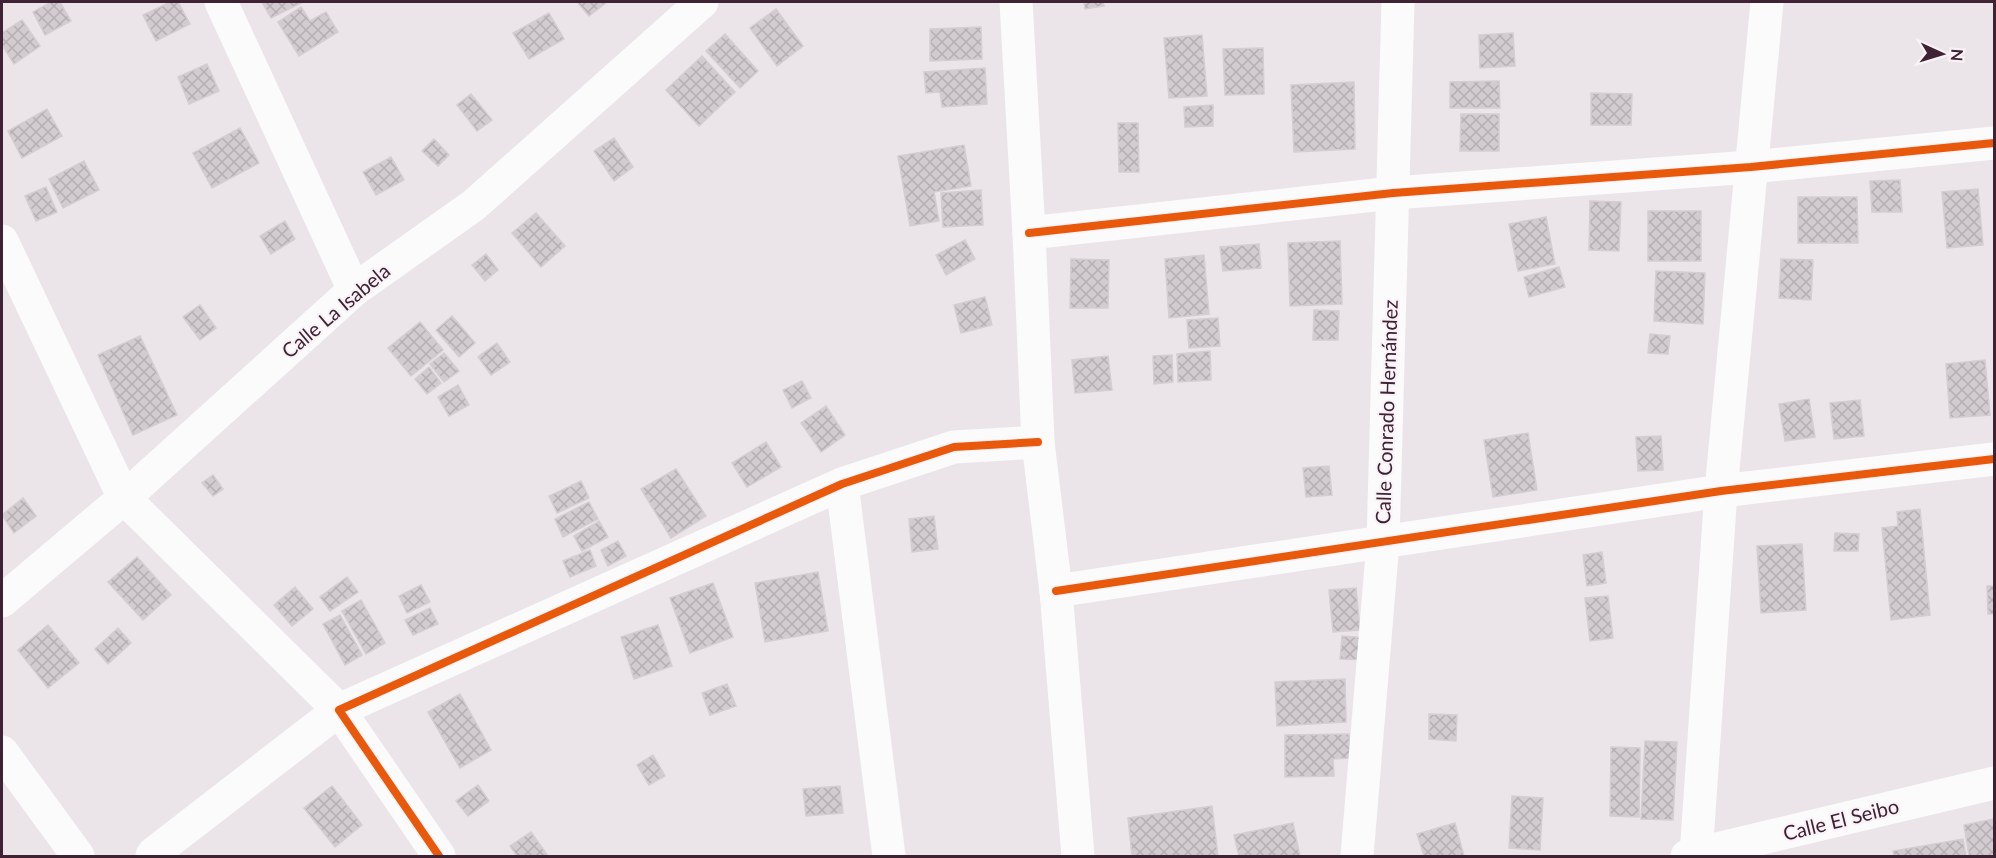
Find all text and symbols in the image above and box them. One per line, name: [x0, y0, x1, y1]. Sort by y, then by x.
north arrow: [1912, 24, 1972, 84]
text: N: [1948, 48, 1967, 62]
street label: Calle La Isabela: [276, 258, 394, 363]
street label: Calle Conrado Hernández: [1370, 299, 1402, 525]
street label: Calle El Seibo: [1780, 793, 1901, 845]

